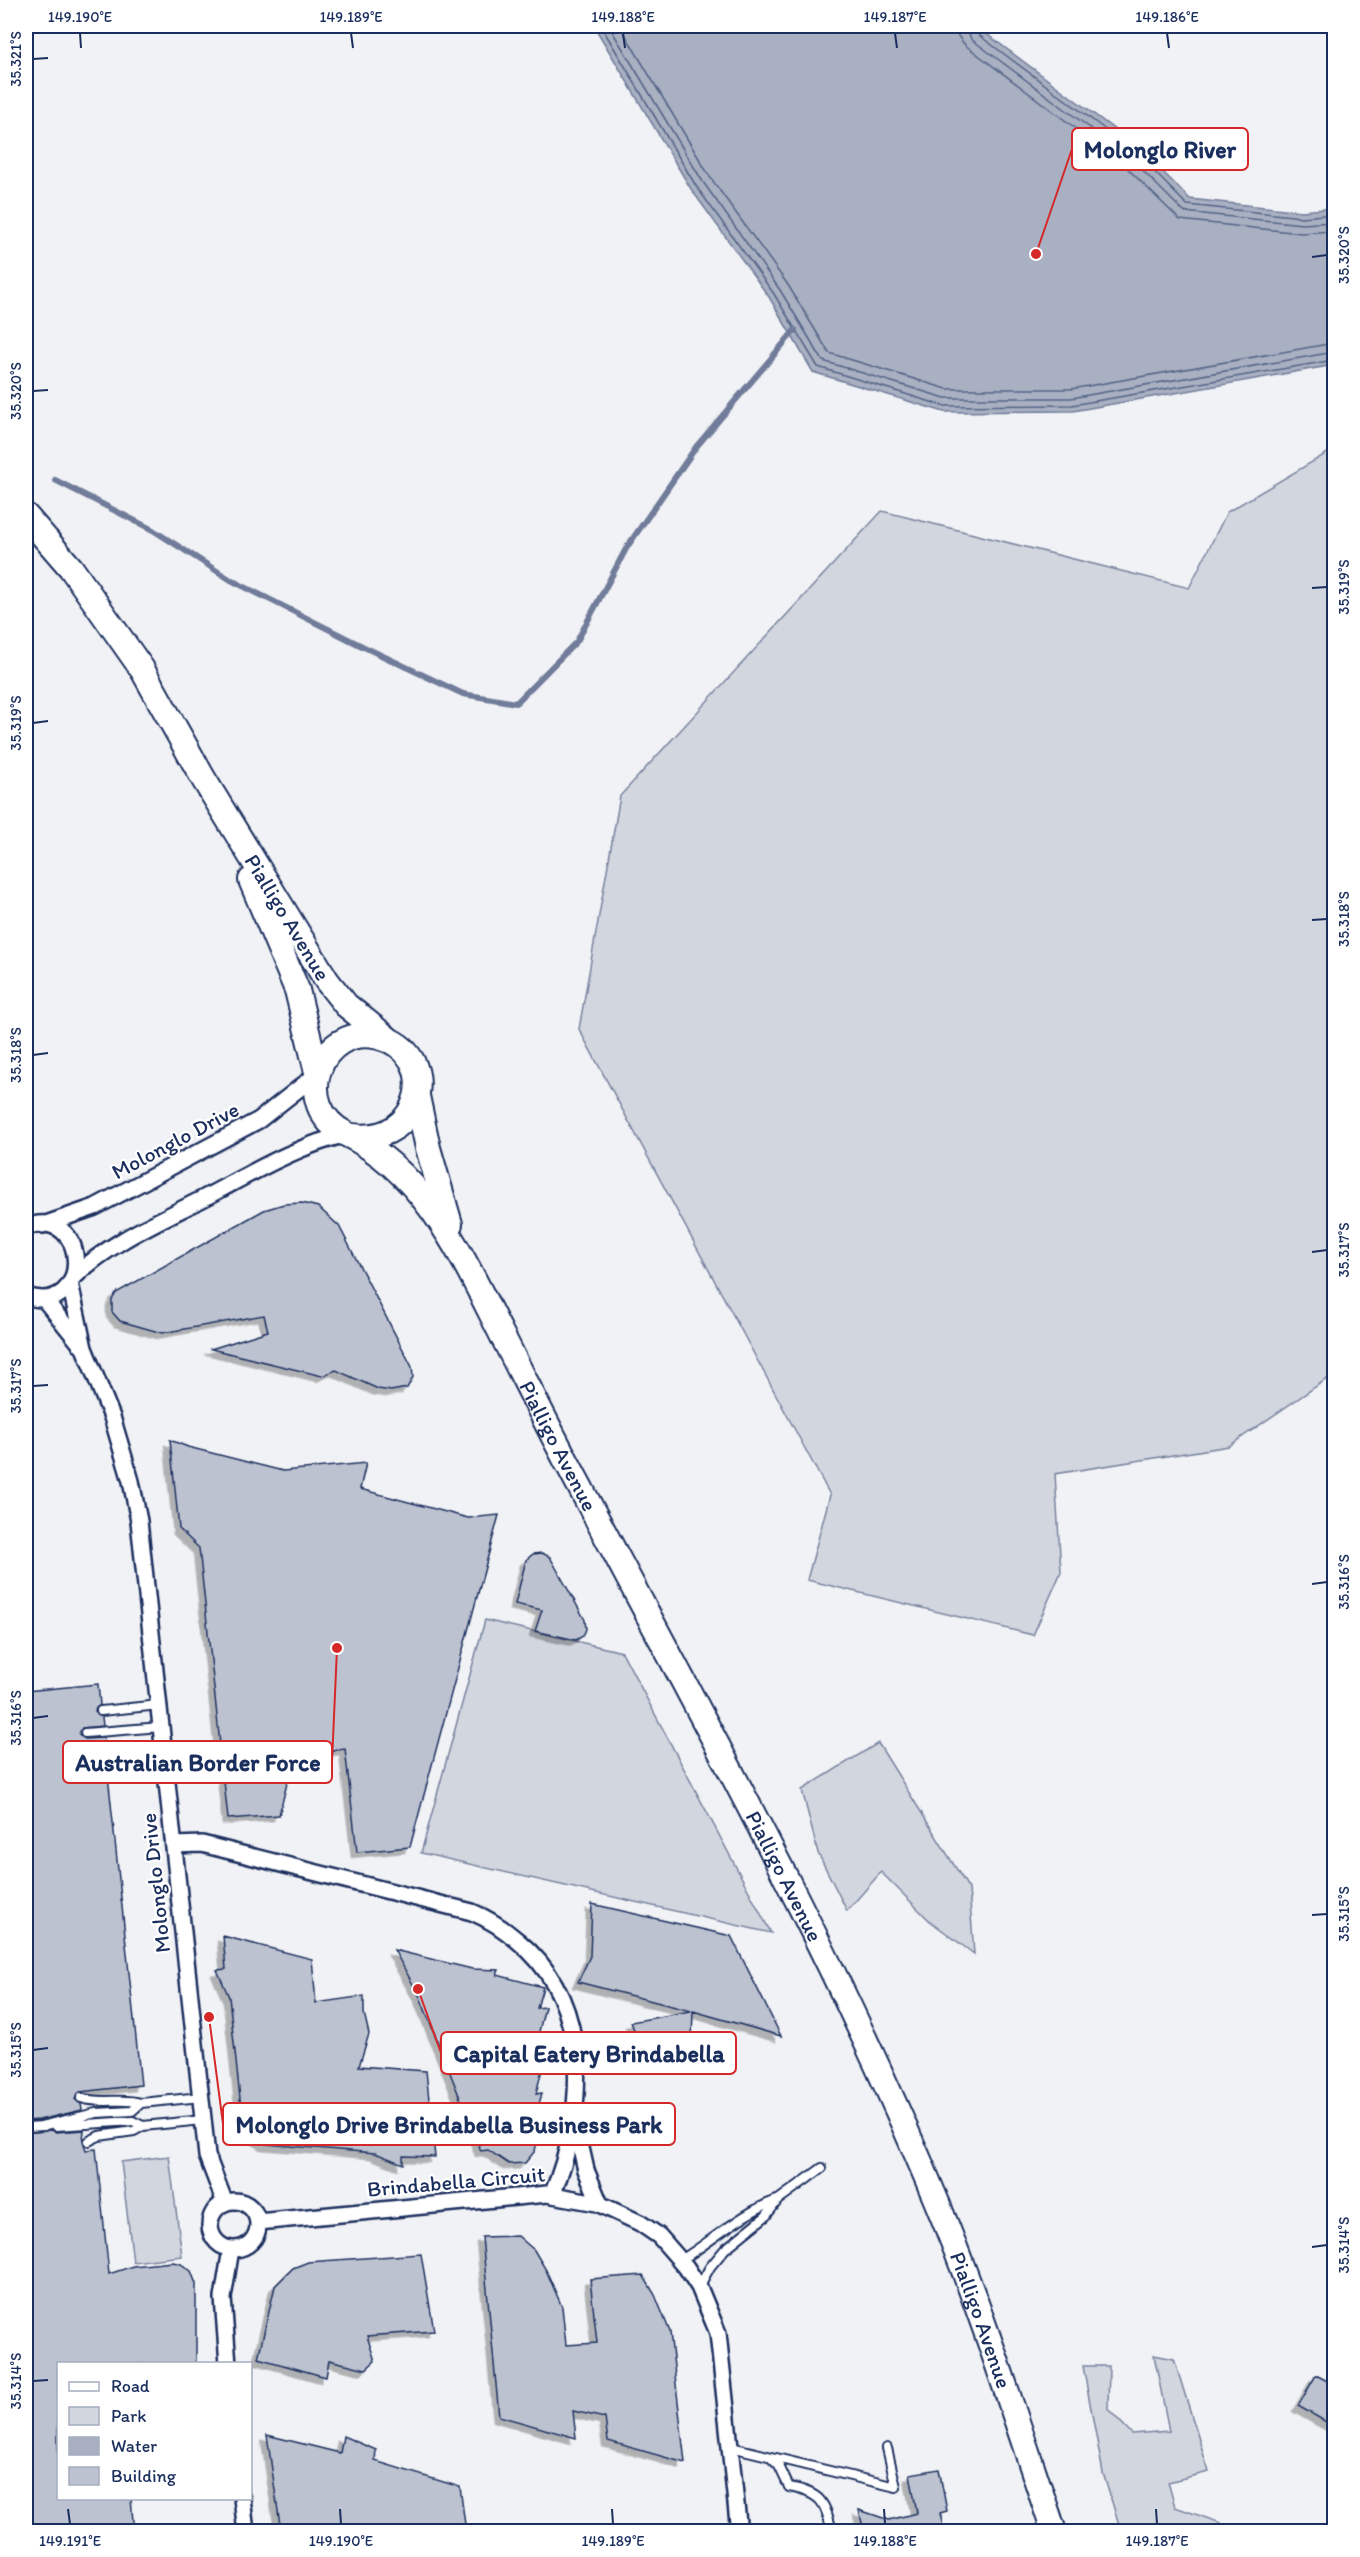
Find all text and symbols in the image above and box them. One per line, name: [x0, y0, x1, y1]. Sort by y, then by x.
text: 149.190°E: [48, 8, 112, 26]
text: 149.189°E: [319, 8, 383, 26]
text: 149.188°E: [591, 8, 655, 26]
text: 149.187°E: [864, 8, 926, 26]
text: 149.186°E: [1135, 8, 1199, 26]
text: 35.321°S: [7, 31, 25, 87]
callout: Molonglo River: [1072, 128, 1248, 170]
text: Molonglo River: [1084, 135, 1237, 165]
text: 35.320°S: [1335, 226, 1353, 284]
text: 35.320°S: [7, 362, 25, 420]
text: 35.319°S: [1335, 559, 1353, 615]
text: 35.319°S: [7, 695, 25, 751]
street label: Pialligo Avenue: [239, 849, 336, 986]
text: 35.318°S: [1335, 891, 1353, 947]
text: 35.318°S: [7, 1027, 25, 1083]
street label: Molonglo Drive: [107, 1096, 244, 1185]
text: 35.317°S: [1335, 1222, 1353, 1278]
text: 35.317°S: [7, 1358, 25, 1414]
street label: Pialligo Avenue: [513, 1376, 603, 1516]
text: 35.316°S: [1335, 1554, 1353, 1610]
text: 35.316°S: [7, 1690, 25, 1746]
callout: Australian Border Force: [63, 1741, 332, 1783]
text: Australian Border Force: [74, 1748, 321, 1777]
street label: Pialligo Avenue: [740, 1806, 829, 1946]
street label: Molonglo Drive: [135, 1812, 176, 1954]
text: 35.315°S: [1335, 1886, 1353, 1942]
text: 35.315°S: [7, 2022, 25, 2078]
callout: Capital Eatery Brindabella: [441, 2032, 736, 2074]
text: Capital Eatery Brindabella: [453, 2039, 725, 2069]
callout: Molonglo Drive Brindabella Business Park: [223, 2103, 675, 2145]
text: Molonglo Drive Brindabella Business Park: [236, 2110, 663, 2140]
street label: Brindabella Circuit: [366, 2160, 546, 2203]
text: 35.314°S: [1335, 2217, 1353, 2273]
street label: Pialligo Avenue: [944, 2248, 1018, 2392]
text: 35.314°S: [7, 2353, 25, 2409]
legend: [57, 2362, 252, 2500]
text: Road: [111, 2375, 150, 2397]
text: Park: [111, 2405, 146, 2427]
text: Water: [111, 2435, 157, 2457]
text: Building: [111, 2465, 177, 2487]
text: 149.191°E: [39, 2532, 101, 2550]
text: 149.190°E: [309, 2532, 373, 2550]
text: 149.189°E: [581, 2532, 645, 2550]
text: 149.188°E: [853, 2532, 917, 2550]
text: 149.187°E: [1126, 2532, 1188, 2550]

